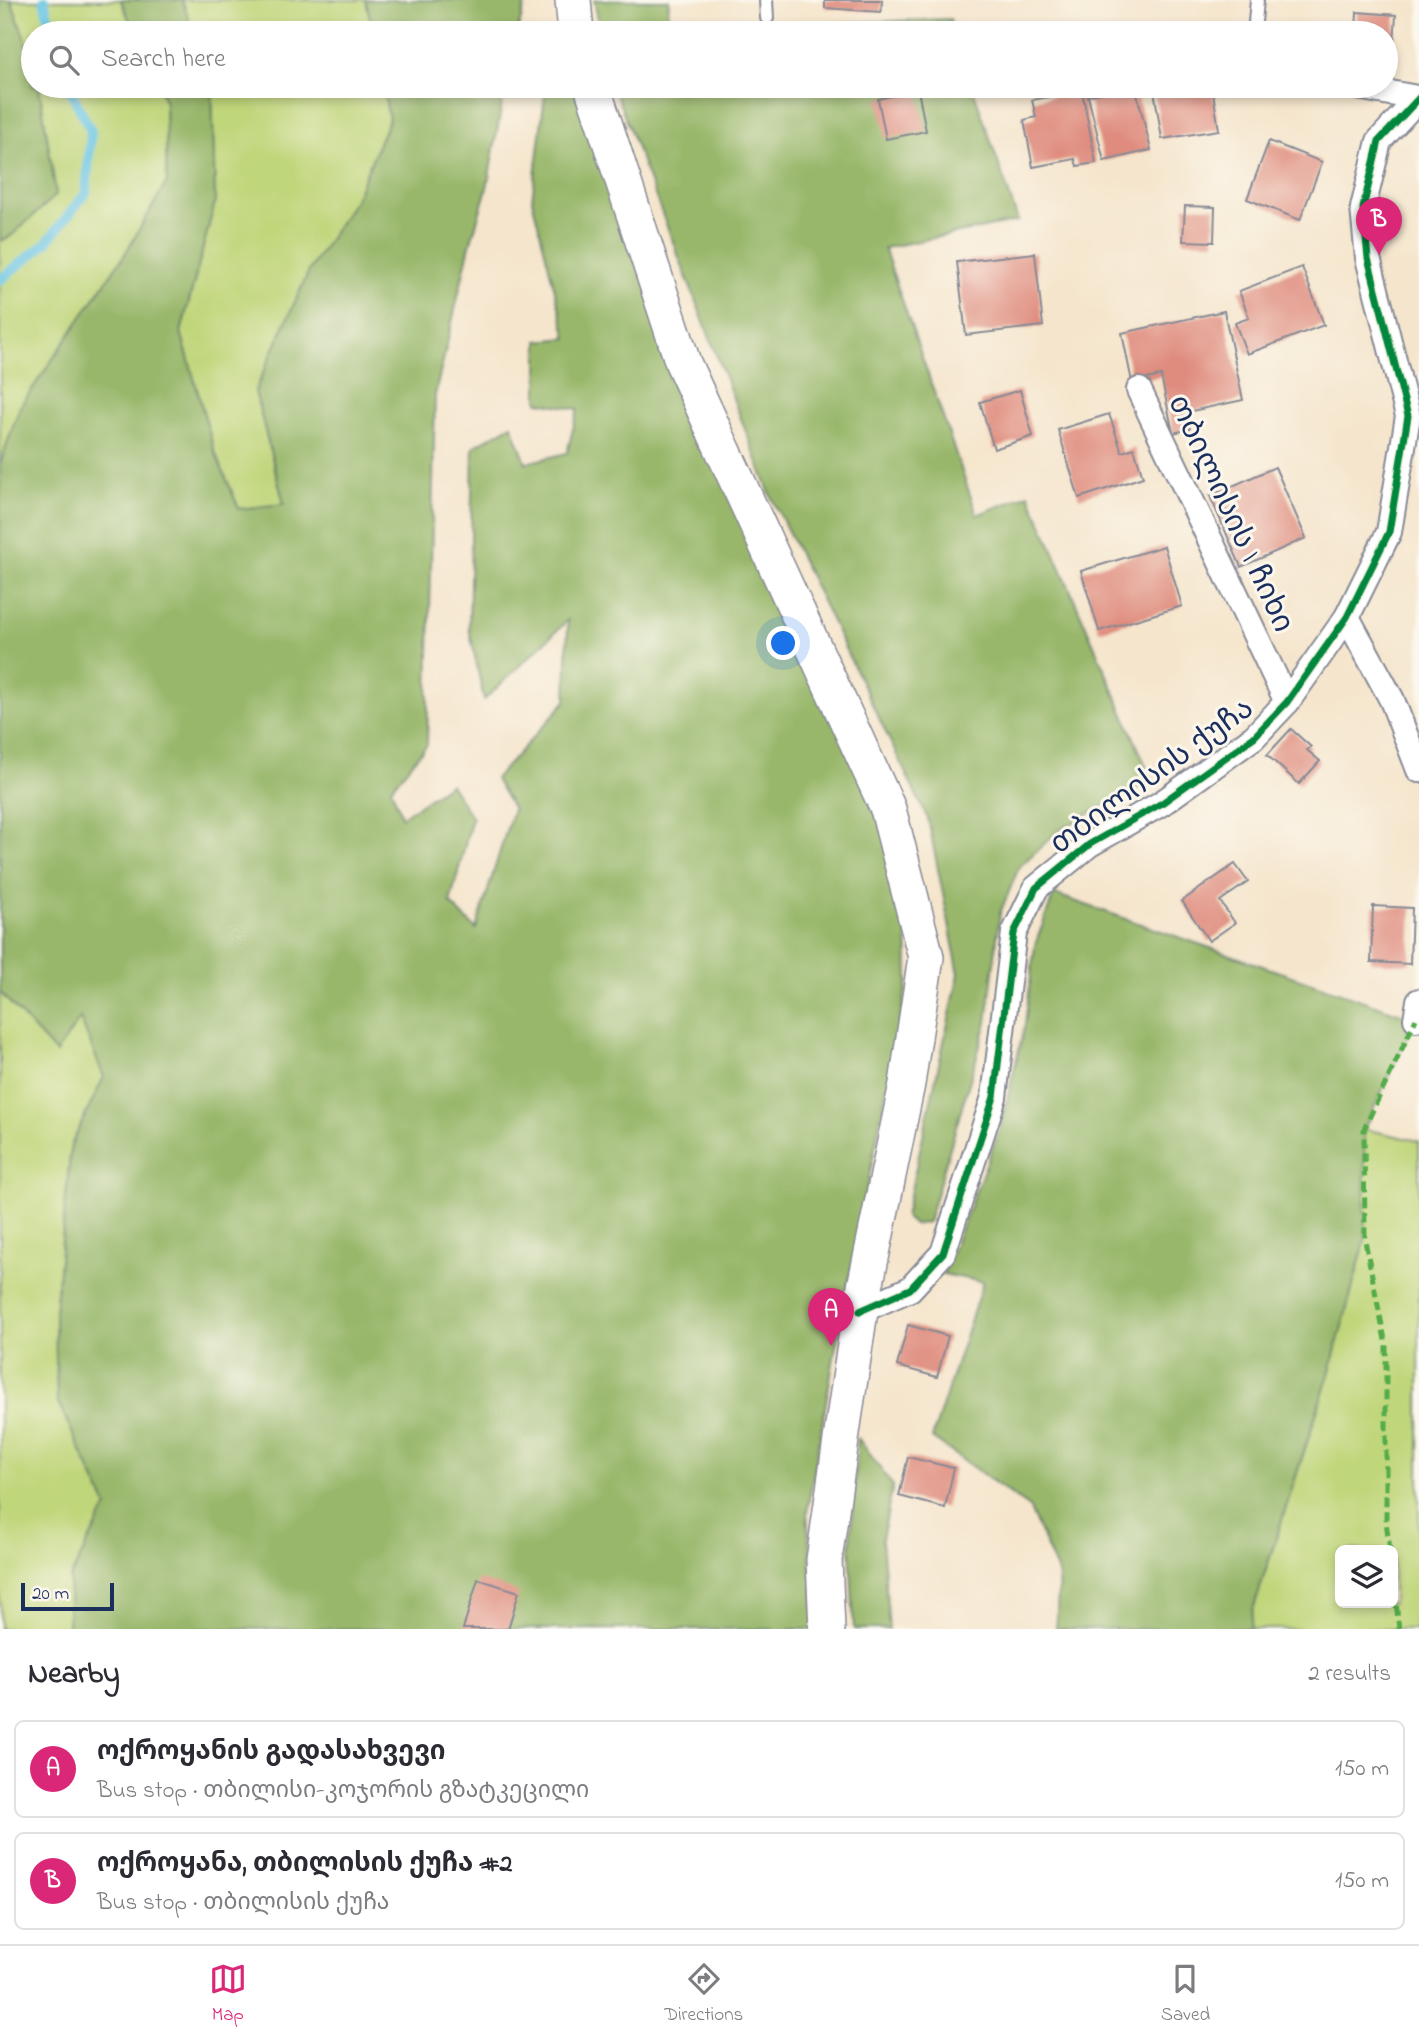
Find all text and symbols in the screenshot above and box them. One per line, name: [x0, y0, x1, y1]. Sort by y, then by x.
search box: [21, 21, 1398, 98]
icon: search: [45, 41, 83, 79]
text: Search here: [101, 41, 226, 79]
pin: B: [1356, 197, 1402, 255]
street label: თბილისის I ჩიხი: [1155, 388, 1304, 640]
your location: [766, 626, 800, 660]
street label: თბილისის ქუჩა: [1042, 688, 1264, 867]
pin: A: [808, 1288, 854, 1346]
map controls: [1335, 1545, 1398, 1608]
button: layers: [1335, 1545, 1398, 1608]
scale bar: [21, 1580, 114, 1612]
text: 20 m: [32, 1581, 69, 1608]
text: Nearby: [28, 1653, 120, 1697]
text: 2 results: [1308, 1658, 1391, 1691]
text: ოქროყანის გადასახვევი: [97, 1734, 445, 1772]
text: A: [46, 1753, 60, 1786]
text: 150 m: [1335, 1753, 1389, 1786]
text: Bus stop · თბილისი-კოჯორის გზატკეცილი: [97, 1775, 589, 1808]
text: ოქროყანა, თბილისის ქუჩა #2: [97, 1846, 513, 1884]
text: B: [45, 1865, 61, 1898]
text: 150 m: [1335, 1865, 1389, 1898]
text: Bus stop · თბილისის ქუჩა: [97, 1887, 390, 1920]
tab: Map: [209, 1960, 247, 2029]
tab: Directions: [664, 1960, 743, 2029]
tab: Saved: [1161, 1960, 1210, 2029]

